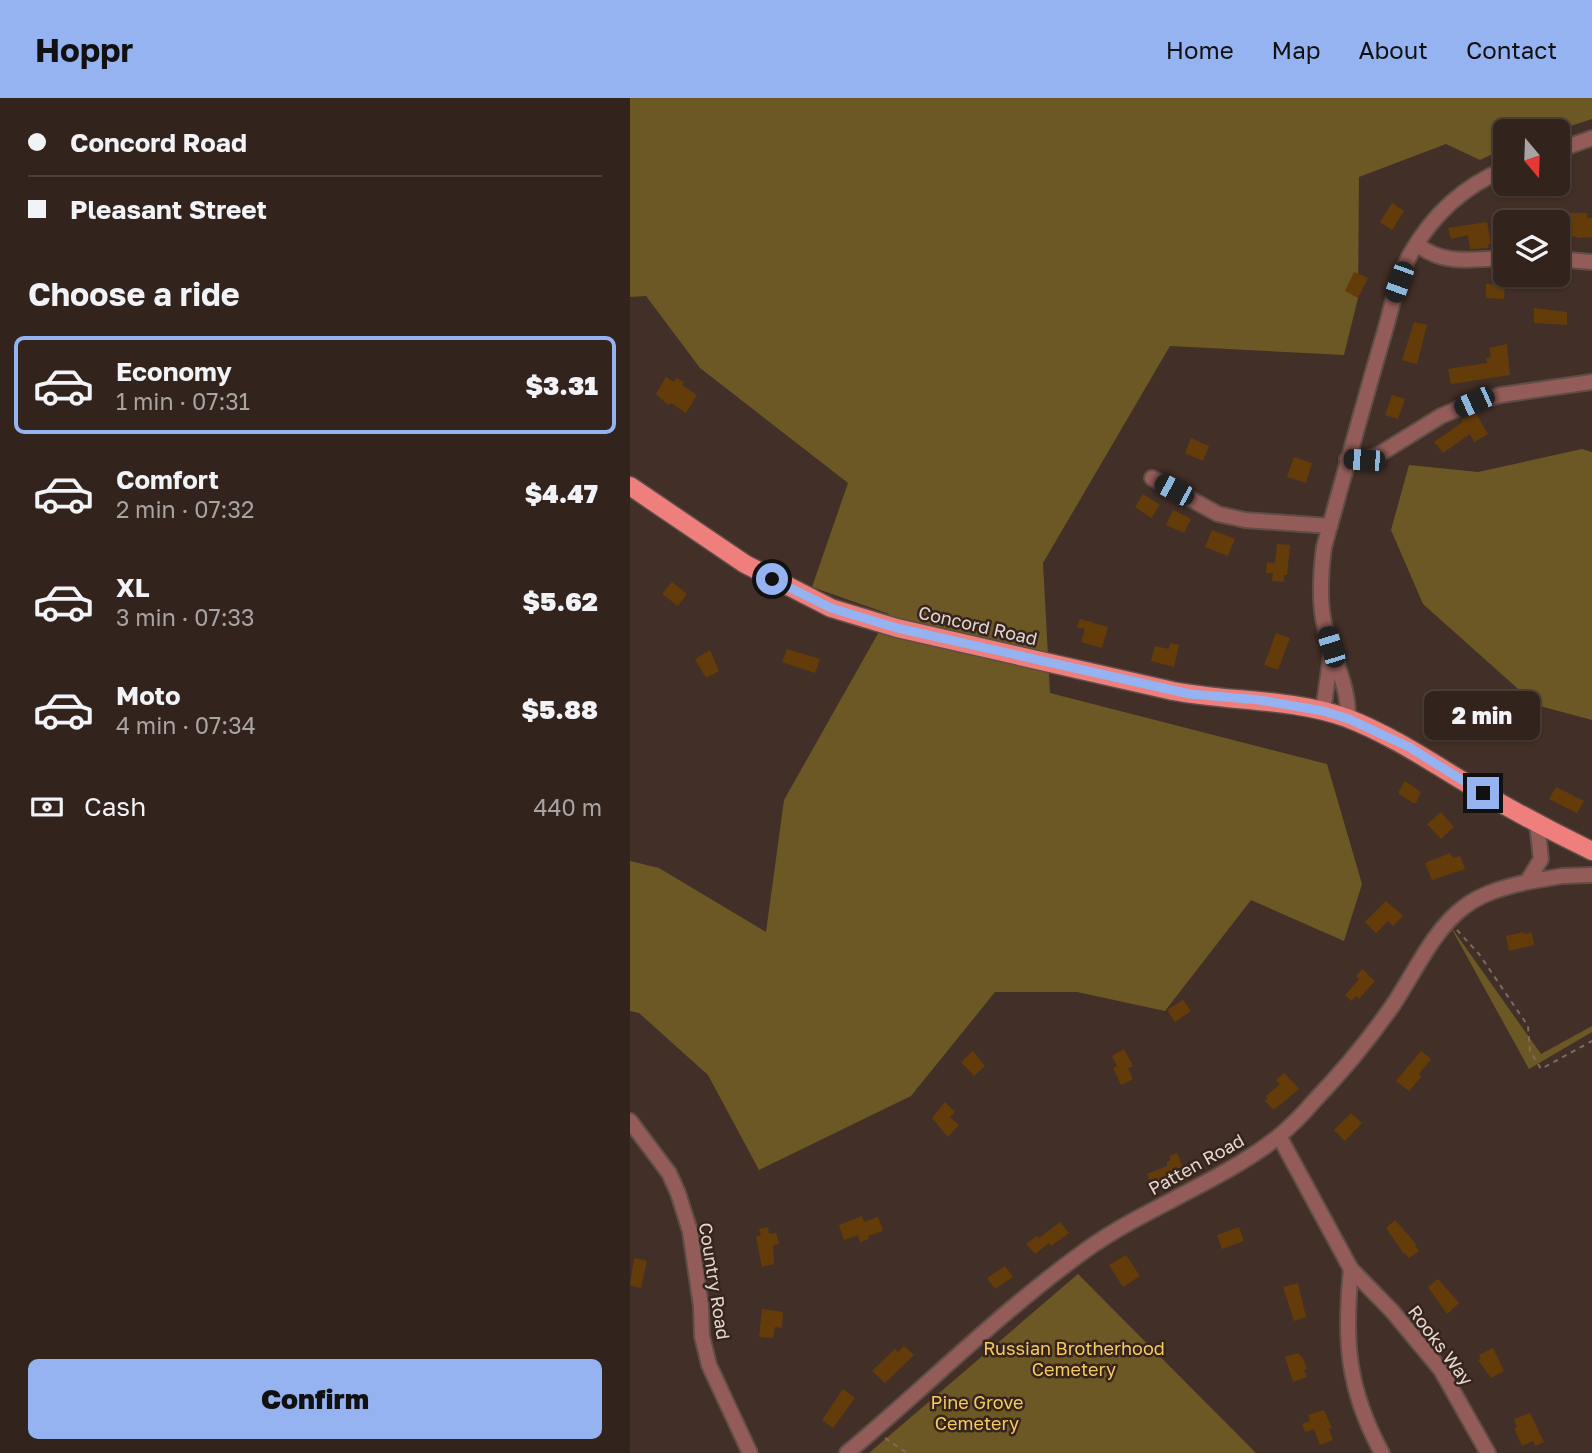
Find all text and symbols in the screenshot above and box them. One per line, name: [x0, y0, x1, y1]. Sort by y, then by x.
text: Hoppr: [35, 30, 133, 69]
text: Home: [1166, 35, 1234, 64]
text: Map: [1272, 35, 1321, 64]
text: About: [1359, 35, 1428, 64]
text: Contact: [1466, 35, 1557, 64]
north arrow: [1493, 119, 1570, 196]
map controls: [1493, 119, 1570, 287]
text: Concord Road: [70, 127, 247, 158]
text: Pleasant Street: [70, 194, 267, 225]
button: layers: [1493, 210, 1570, 287]
car: [1382, 259, 1417, 305]
text: Choose a ride: [28, 275, 240, 313]
icon: car: [32, 354, 95, 417]
text: Economy: [116, 356, 232, 387]
text: $3.31: [526, 370, 598, 401]
car: [1451, 384, 1498, 420]
text: 1 min · 07:31: [116, 387, 250, 415]
car: [1343, 448, 1386, 472]
icon: car: [32, 462, 95, 525]
text: Comfort: [116, 464, 219, 495]
car: [1151, 471, 1198, 509]
text: $4.47: [525, 478, 598, 509]
text: 2 min · 07:32: [116, 495, 254, 523]
route start: [756, 563, 788, 595]
icon: car: [32, 570, 95, 633]
text: XL: [116, 572, 150, 603]
text: $5.62: [523, 586, 598, 617]
street label: Concord Road: [916, 601, 1040, 649]
text: 3 min · 07:33: [116, 603, 255, 631]
car: [1315, 624, 1348, 670]
icon: car: [32, 678, 95, 741]
text: Moto: [116, 680, 181, 711]
callout: 2 min: [1425, 692, 1541, 740]
text: $5.88: [522, 694, 598, 725]
text: 2 min: [1452, 701, 1512, 729]
text: 4 min · 07:34: [116, 711, 256, 739]
route end: [1467, 777, 1499, 809]
icon: cash: [28, 788, 66, 826]
text: Cash: [84, 791, 146, 822]
text: 440 m: [534, 793, 602, 821]
street label: Patten Road: [1144, 1129, 1248, 1199]
street label: Country Road: [695, 1221, 735, 1341]
street label: Rooks Way: [1404, 1301, 1478, 1389]
park label: Russian Brotherhood Cemetery: [983, 1337, 1165, 1380]
button: Confirm: [28, 1359, 602, 1439]
park label: Pine Grove Cemetery: [931, 1391, 1023, 1434]

